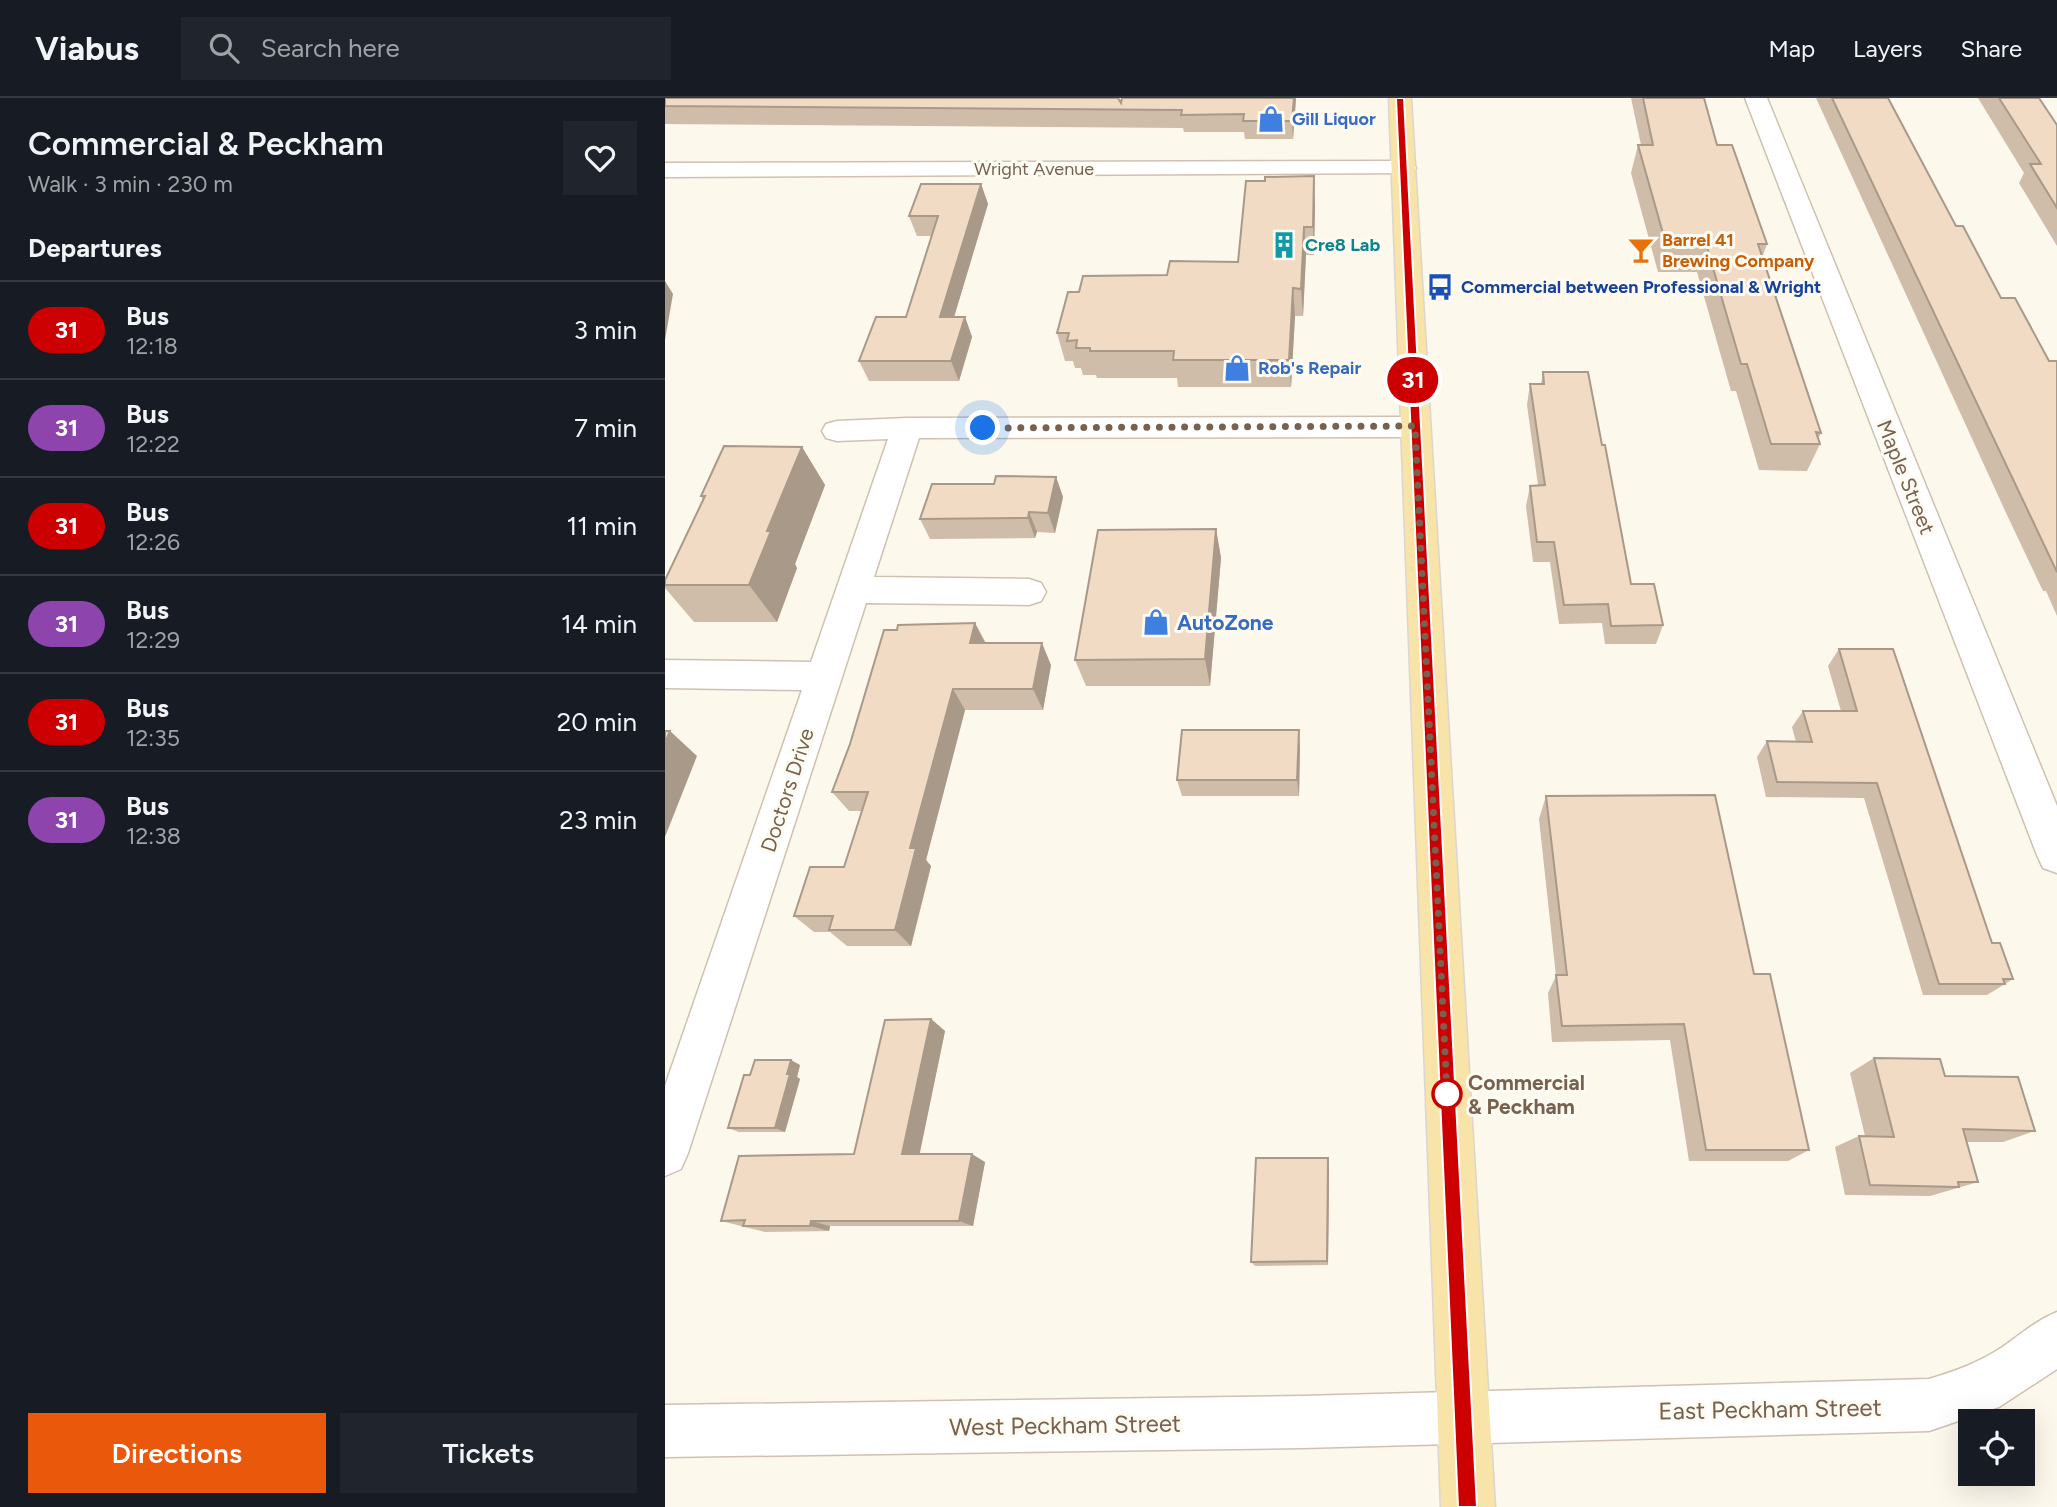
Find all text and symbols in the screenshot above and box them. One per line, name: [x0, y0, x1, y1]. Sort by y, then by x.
search box: [181, 17, 671, 80]
text: Viabus: [35, 29, 139, 68]
icon: search: [205, 29, 243, 67]
text: Search here: [261, 32, 400, 64]
text: Map: [1768, 34, 1815, 63]
text: Layers: [1853, 34, 1922, 63]
text: Share: [1960, 34, 2022, 63]
shop icon: Gill Liquor: [1256, 104, 1286, 134]
place label: Gill Liquor: [1292, 108, 1376, 130]
button: heart: [563, 121, 637, 195]
text: Commercial & Peckham: [28, 124, 384, 163]
street label: Wright Avenue: [974, 158, 1094, 180]
text: Walk · 3 min · 230 m: [28, 170, 233, 198]
place label: Barrel 41 Brewing Company: [1662, 229, 1815, 272]
building icon: Cre8 Lab: [1269, 230, 1299, 260]
text: Departures: [28, 232, 162, 264]
place label: Cre8 Lab: [1305, 234, 1380, 256]
bar icon: Barrel 41 Brewing Company: [1626, 235, 1656, 265]
bus stop icon: Commercial between Professional & Wright: [1425, 272, 1455, 302]
place label: Commercial between Professional & Wright: [1461, 276, 1821, 298]
text: Bus: [126, 300, 169, 332]
text: 3 min: [574, 314, 637, 346]
text: 31: [55, 315, 78, 344]
text: 12:18: [126, 332, 178, 360]
shop icon: Rob's Repair: [1222, 353, 1252, 383]
place label: Rob's Repair: [1258, 357, 1362, 379]
line badge: 31: [1381, 357, 1445, 403]
text: 31: [1401, 365, 1425, 394]
text: Bus: [126, 398, 169, 430]
your location: [965, 410, 1000, 445]
text: 7 min: [574, 412, 637, 444]
text: 31: [55, 413, 78, 442]
street label: Maple Street: [1872, 416, 1940, 538]
text: 12:22: [126, 430, 180, 458]
text: Bus: [126, 496, 169, 528]
text: 11 min: [566, 510, 637, 542]
text: 31: [55, 511, 78, 540]
text: 12:26: [126, 528, 180, 556]
text: Bus: [126, 594, 169, 626]
shop icon: AutoZone: [1141, 607, 1171, 637]
text: 14 min: [561, 608, 637, 640]
text: 31: [55, 609, 78, 638]
place label: AutoZone: [1177, 610, 1274, 635]
text: 12:29: [126, 626, 180, 654]
text: Bus: [126, 692, 169, 724]
text: 20 min: [557, 706, 637, 738]
text: 31: [55, 707, 78, 736]
text: 12:35: [126, 724, 180, 752]
street label: Doctors Drive: [755, 725, 819, 855]
text: Bus: [126, 790, 169, 822]
text: 23 min: [559, 804, 637, 836]
text: 31: [55, 805, 78, 834]
text: 12:38: [126, 822, 181, 850]
place label: Commercial & Peckham: [1468, 1070, 1585, 1119]
marker: Commercial & Peckham: [1432, 1079, 1462, 1109]
street label: East Peckham Street: [1658, 1393, 1882, 1425]
street label: West Peckham Street: [949, 1408, 1181, 1442]
map controls: [1958, 1409, 2035, 1486]
button: locate: [1958, 1409, 2035, 1486]
button: Directions: [28, 1413, 326, 1493]
button: Tickets: [340, 1413, 637, 1493]

